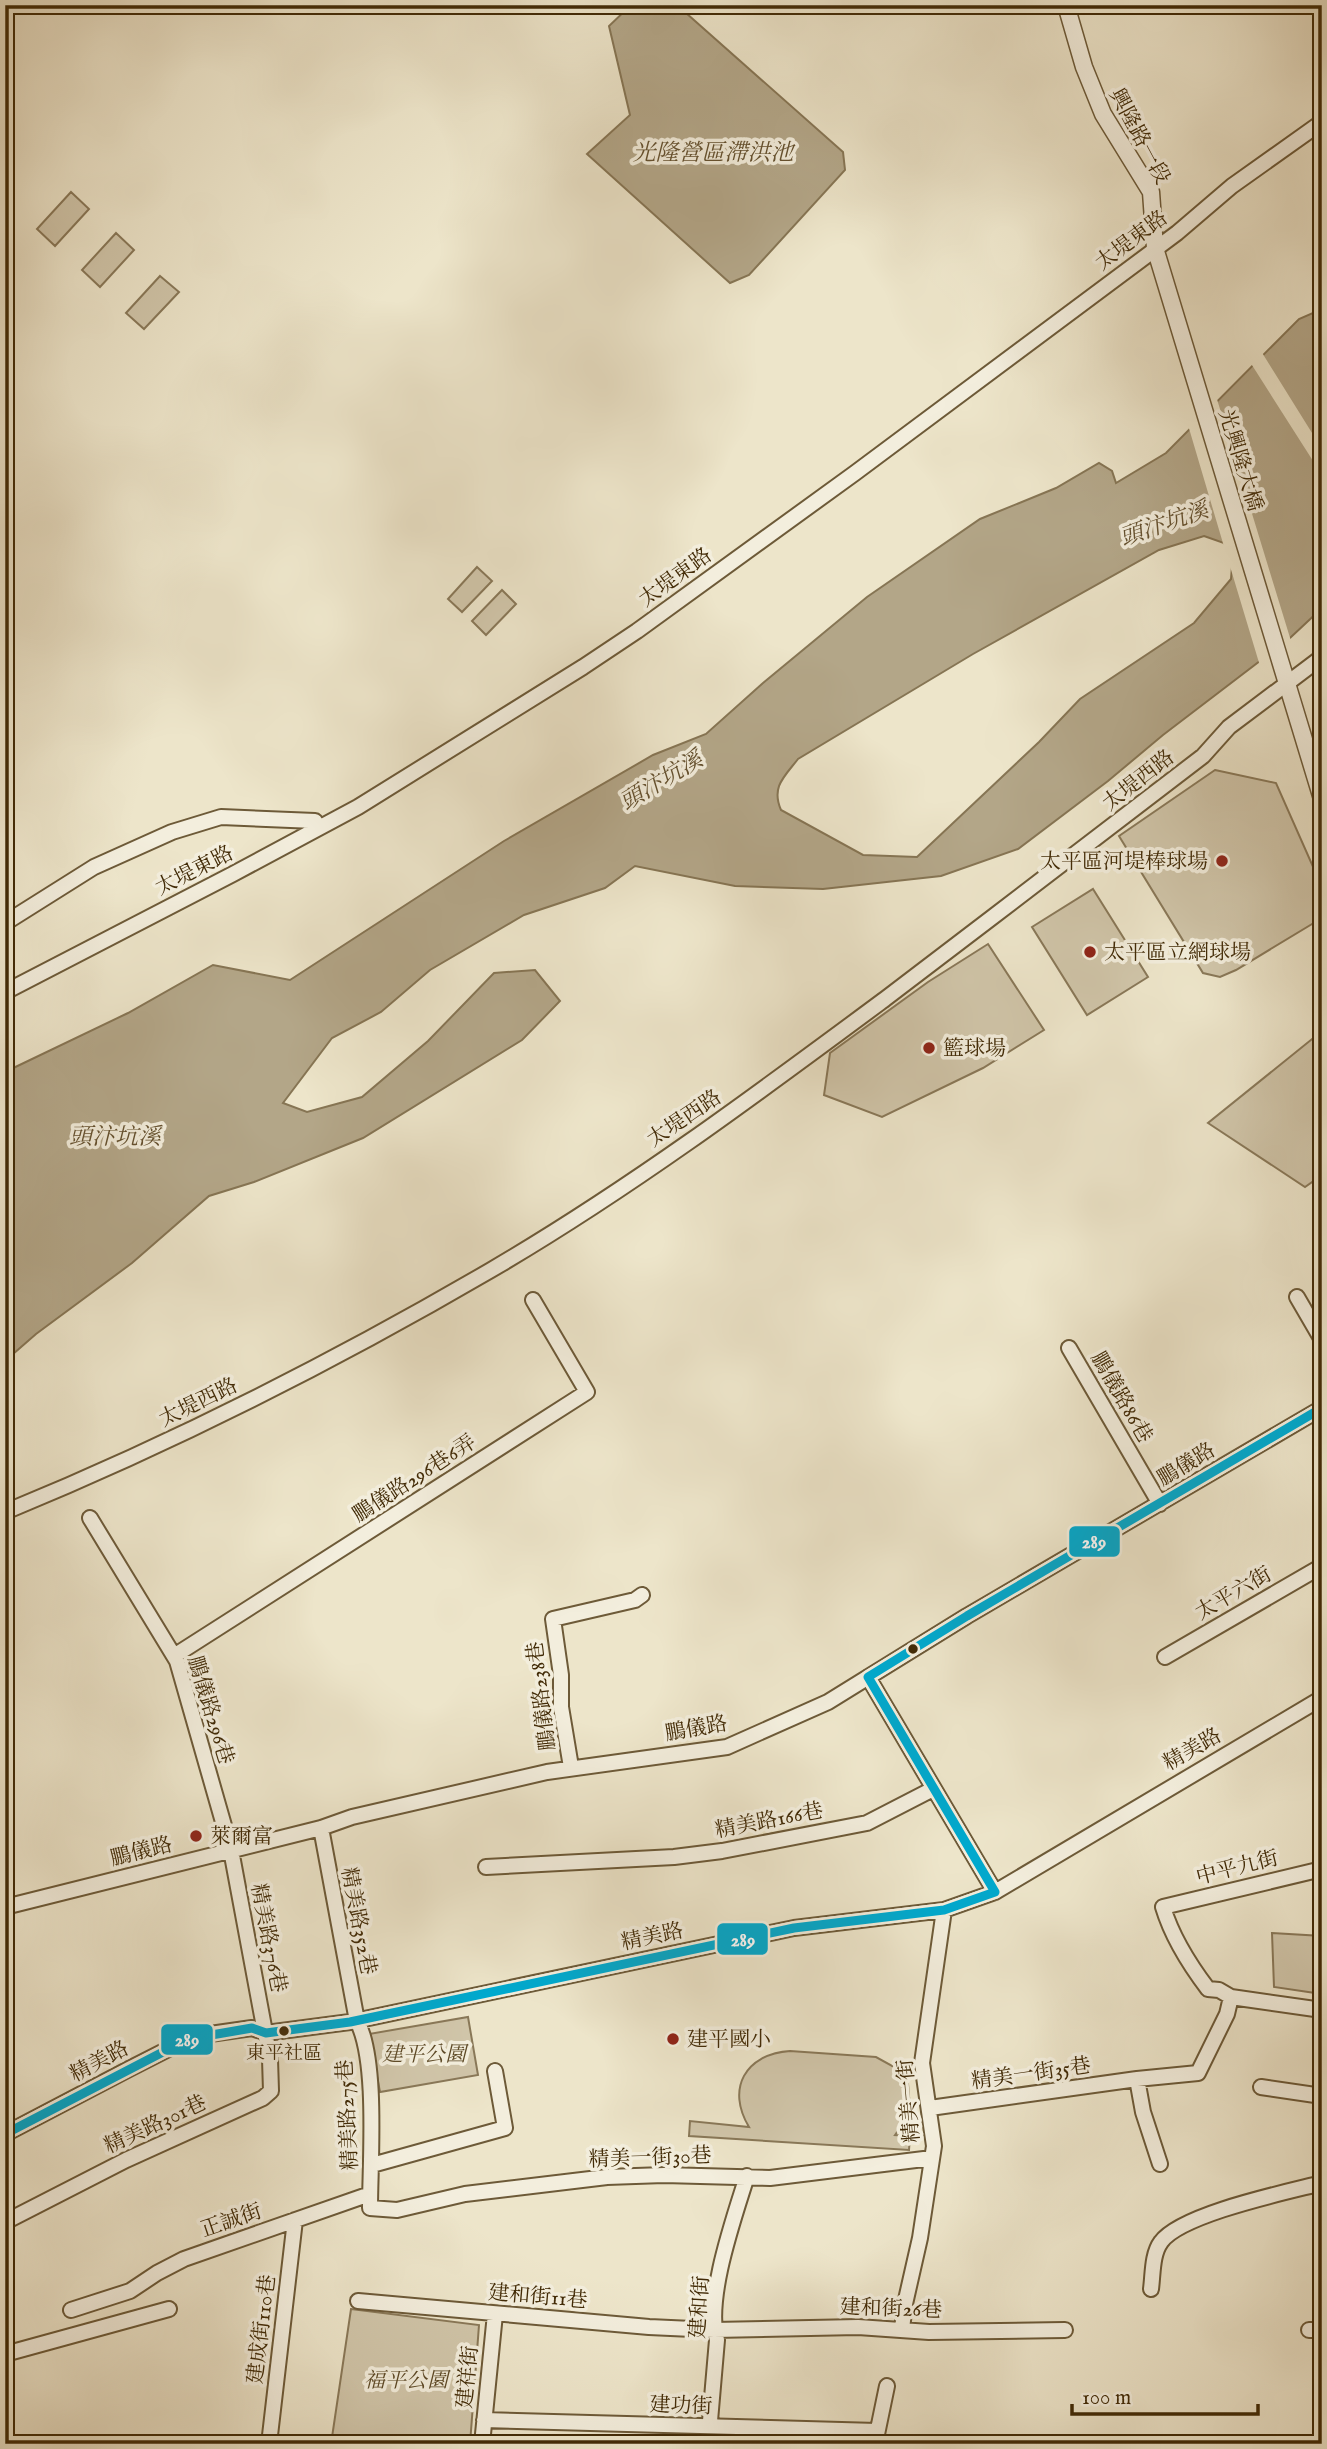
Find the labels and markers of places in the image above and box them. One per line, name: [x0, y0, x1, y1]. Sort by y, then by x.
place label: 太平區河堤棒球場: [1040, 849, 1208, 876]
marker: 太平區河堤棒球場: [1214, 853, 1230, 869]
place label: 太平區立網球場: [1104, 940, 1251, 967]
marker: 太平區立網球場: [1082, 944, 1098, 960]
place label: 籃球場: [943, 1036, 1006, 1063]
marker: 籃球場: [921, 1040, 937, 1056]
unlabelled marker: [906, 1642, 920, 1656]
place label: 萊爾富: [210, 1824, 273, 1851]
marker: 萊爾富: [188, 1828, 204, 1844]
marker: 東平社區: [277, 2024, 291, 2038]
place label: 建平國小: [687, 2027, 771, 2054]
marker: 建平國小: [665, 2031, 681, 2047]
place label: 東平社區: [246, 2042, 322, 2066]

